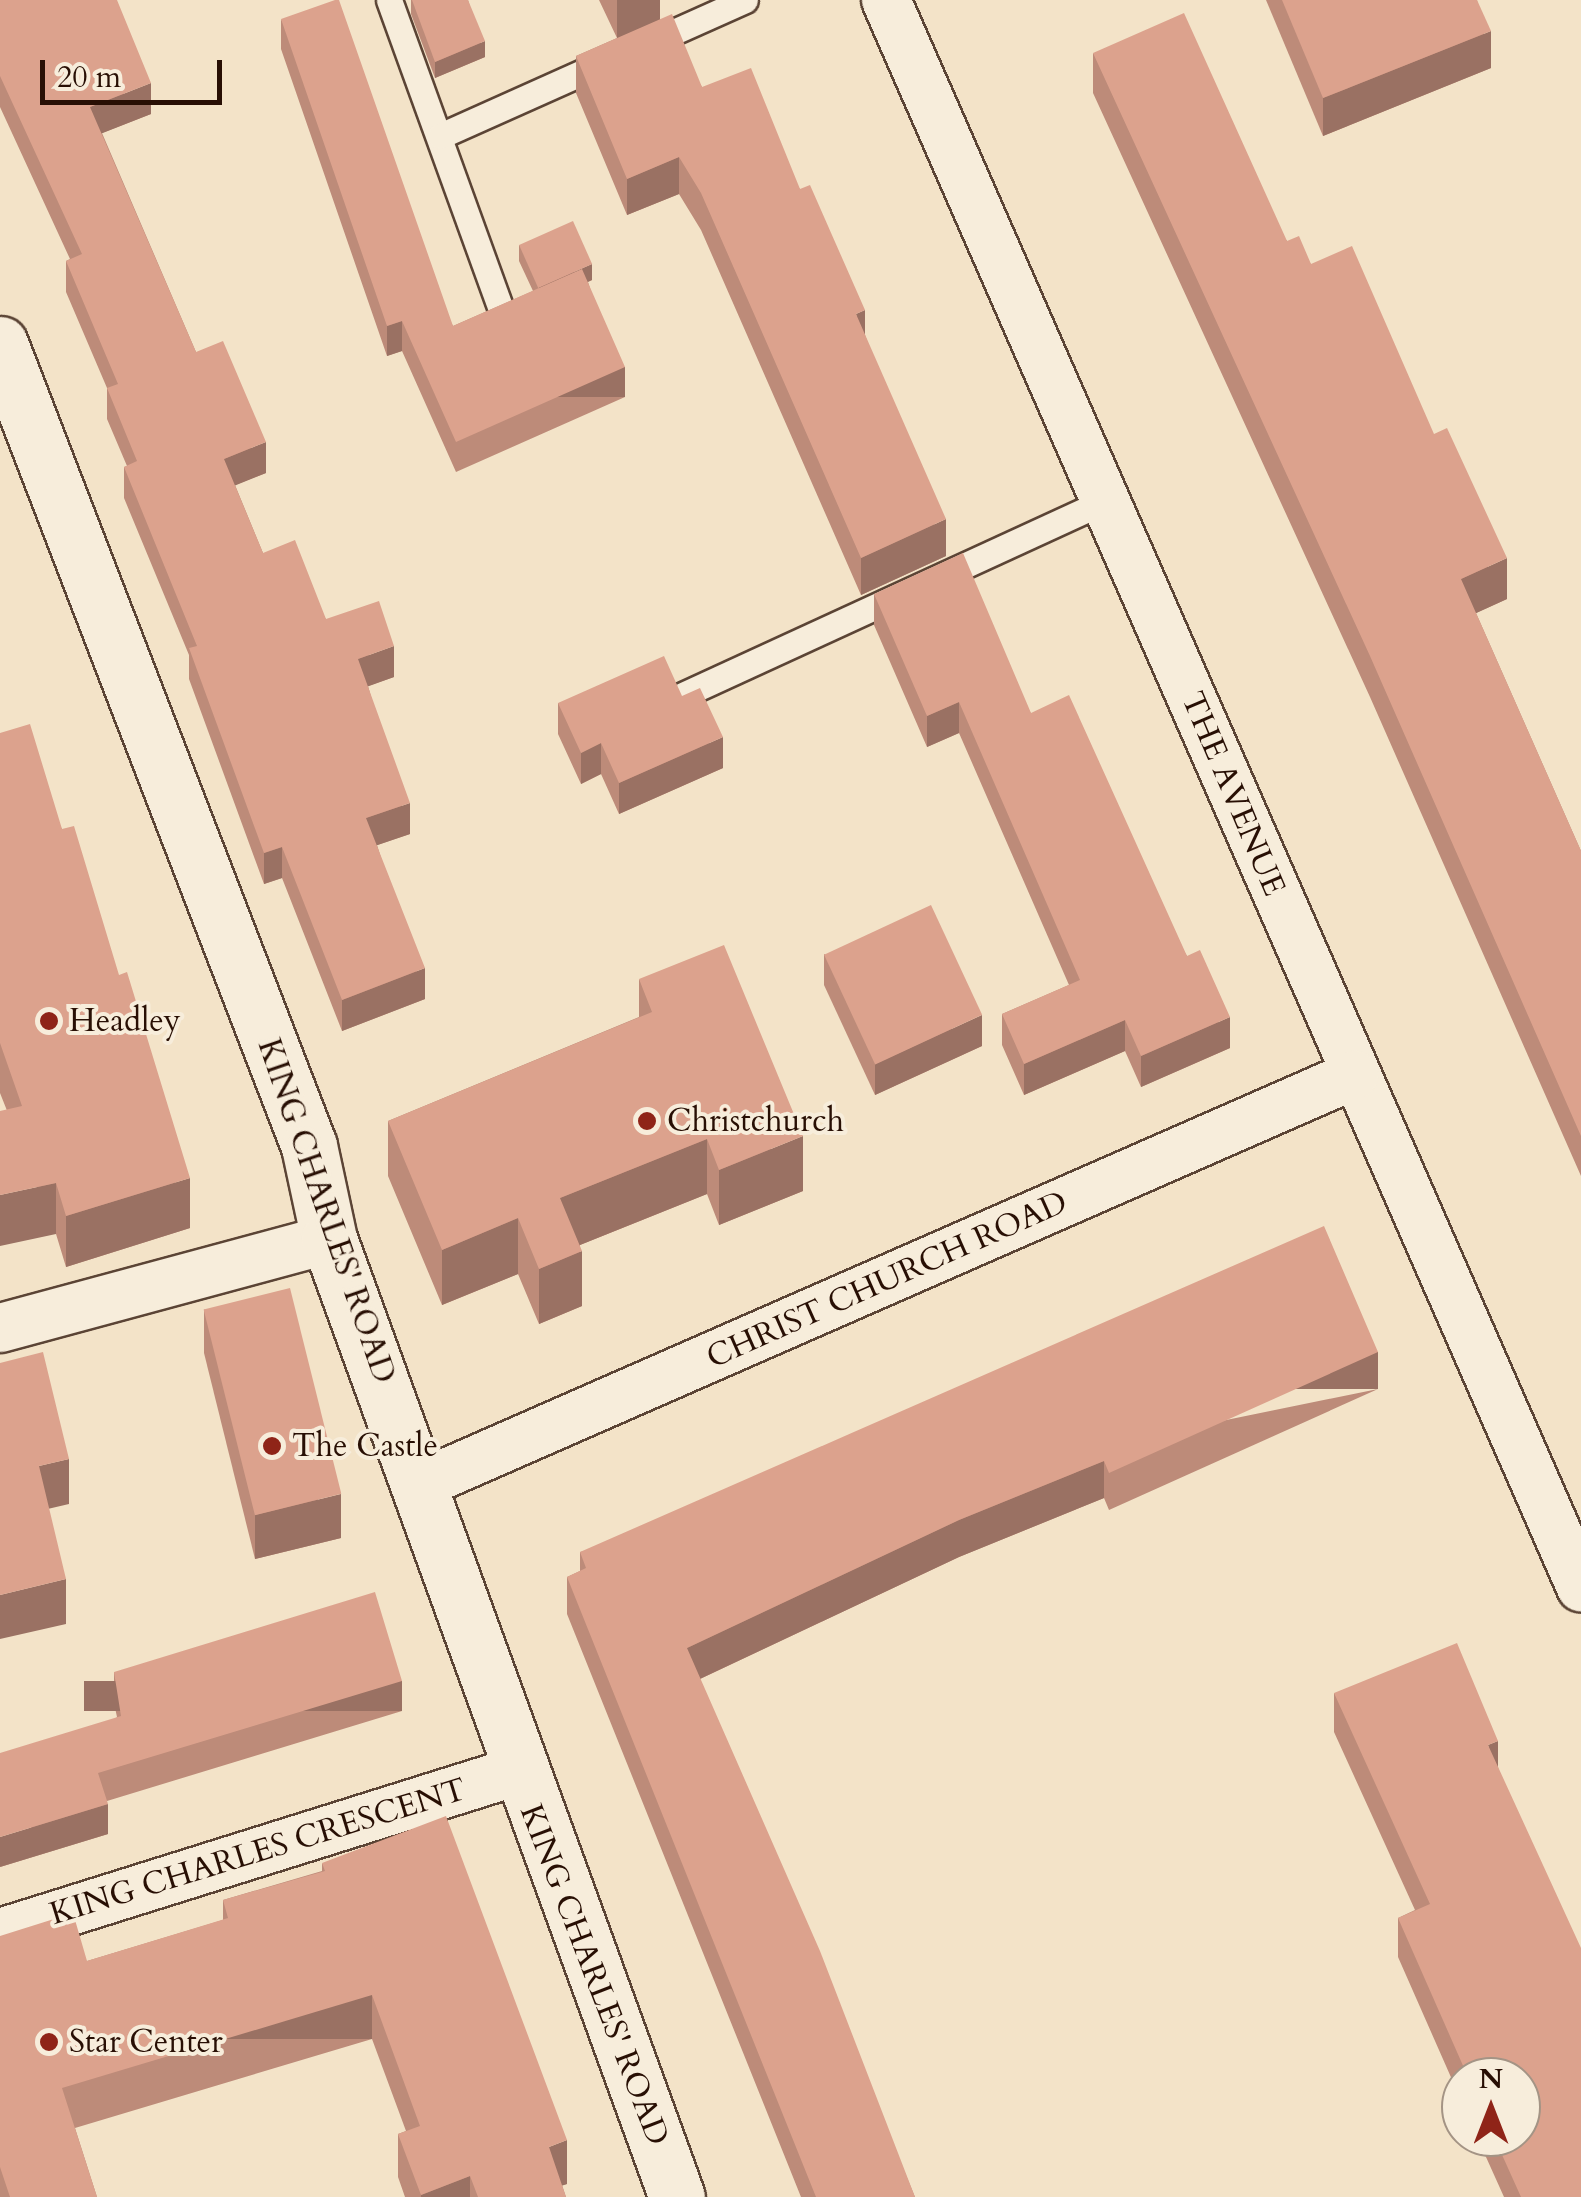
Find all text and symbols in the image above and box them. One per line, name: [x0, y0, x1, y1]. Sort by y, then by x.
scale bar: [45, 40, 228, 102]
text: 20 m: [57, 57, 121, 98]
street label: THE AVENUE: [1173, 686, 1293, 902]
place label: Headley: [69, 1002, 181, 1040]
marker: Headley: [38, 1010, 60, 1032]
street label: KING CHARLES' ROAD: [249, 1034, 403, 1388]
place label: Christchurch: [667, 1102, 844, 1140]
marker: Christchurch: [636, 1110, 658, 1132]
street label: CHRIST CHURCH ROAD: [701, 1183, 1073, 1377]
place label: The Castle: [292, 1427, 438, 1465]
marker: The Castle: [261, 1435, 283, 1457]
street label: KING CHARLES CRESCENT: [45, 1770, 471, 1934]
street label: KING CHARLES' ROAD: [511, 1799, 677, 2151]
place label: Star Center: [69, 2023, 223, 2061]
marker: Star Center: [38, 2031, 60, 2053]
north arrow: [1441, 2057, 1541, 2157]
text: N: [1479, 2060, 1503, 2098]

